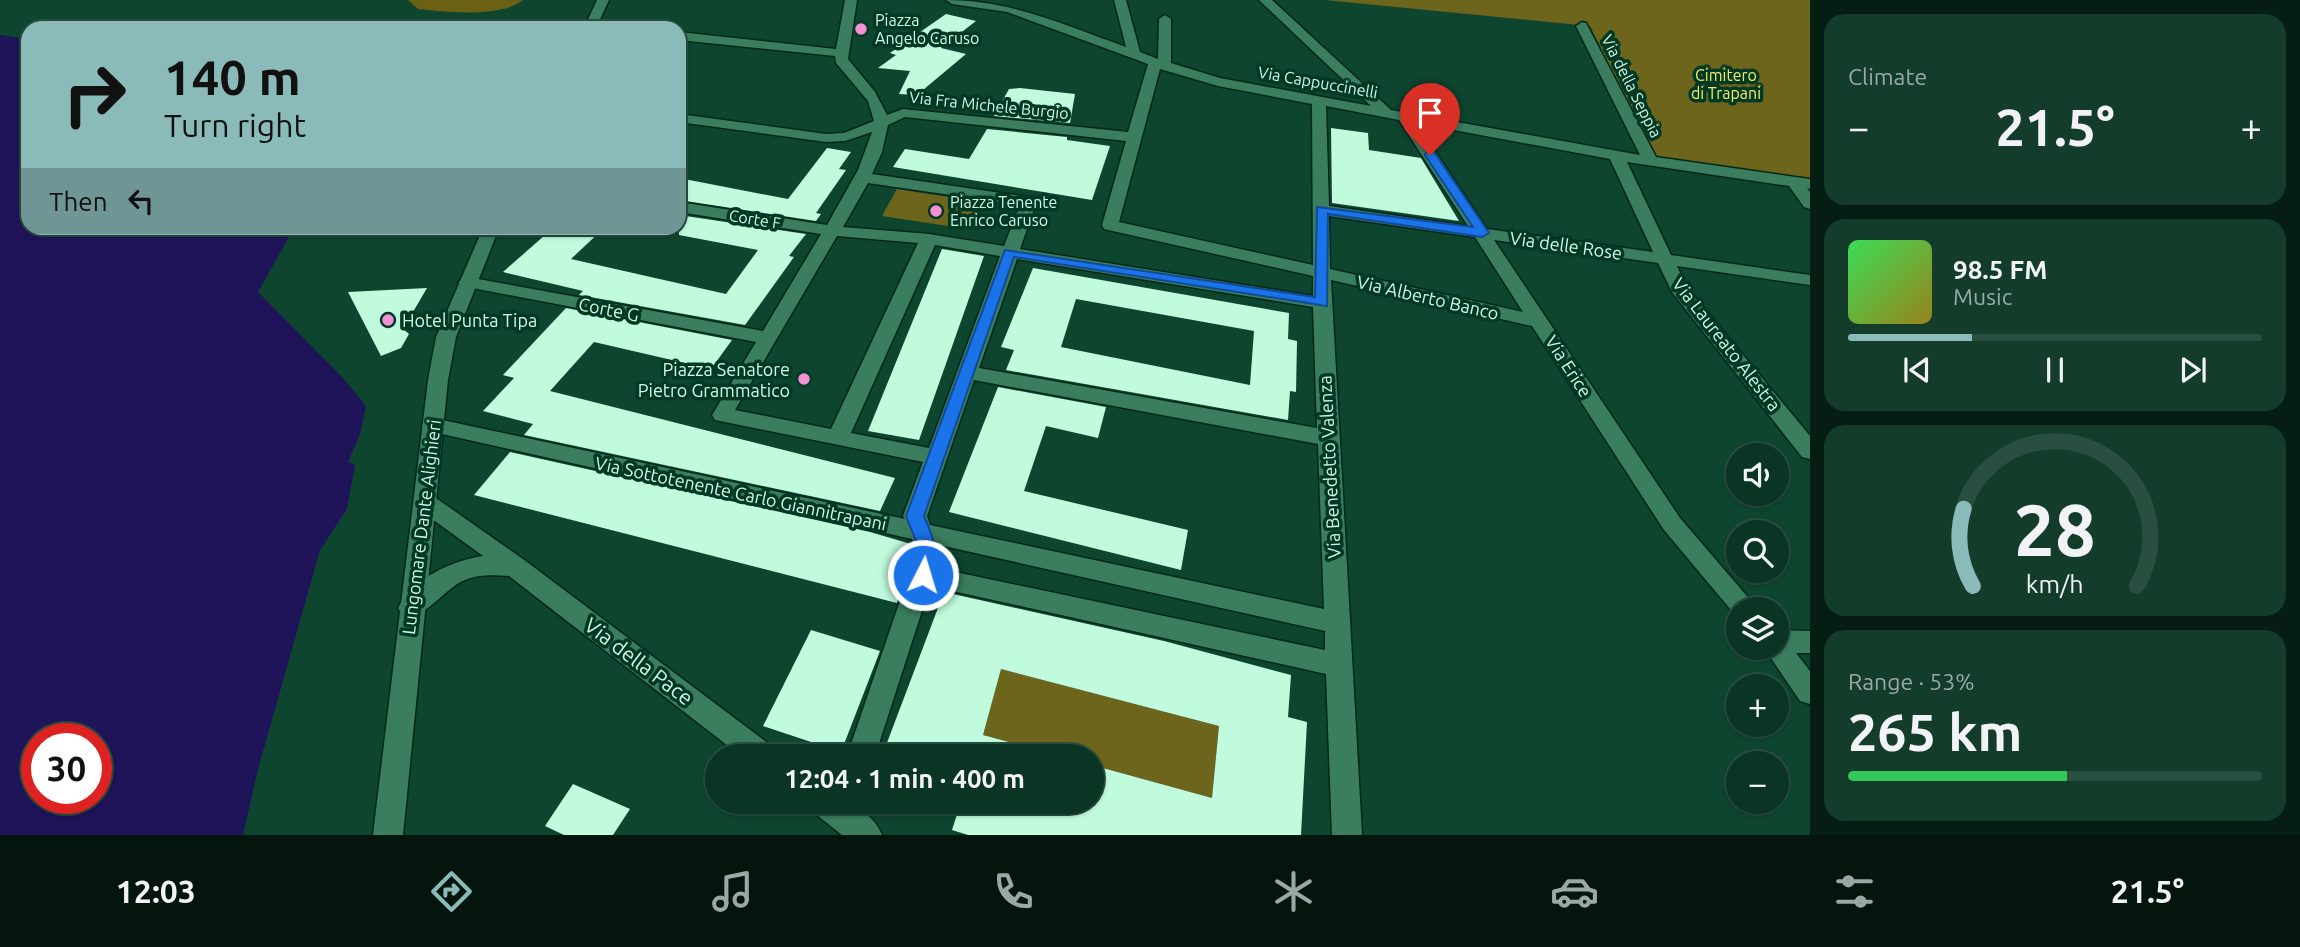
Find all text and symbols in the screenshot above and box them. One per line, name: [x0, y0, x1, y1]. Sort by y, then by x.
place label: Piazza Angelo Caruso: [875, 11, 979, 47]
marker: Piazza Angelo Caruso: [853, 21, 869, 37]
street label: Via della Seppia: [1598, 32, 1666, 140]
icon: right: [49, 49, 140, 140]
text: 140 m: [164, 49, 301, 104]
street label: Via Cappuccinelli: [1257, 63, 1379, 101]
text: Climate: [1848, 64, 1927, 89]
park label: Cimitero di Trapani: [1691, 66, 1761, 102]
pin: [1400, 83, 1460, 155]
street label: Via Fra Michele Burgio: [908, 88, 1070, 122]
icon: arrive: [1411, 94, 1449, 132]
text: 21.5°: [1995, 98, 2115, 156]
text: −: [1848, 106, 1869, 148]
text: +: [2241, 106, 2262, 148]
text: Turn right: [164, 107, 306, 143]
icon: left: [122, 182, 160, 220]
text: Then: [49, 187, 108, 216]
place label: Piazza Tenente Enrico Caruso: [950, 193, 1057, 229]
marker: Piazza Tenente Enrico Caruso: [928, 203, 944, 219]
street label: Corte F: [728, 206, 782, 232]
street label: Via delle Rose: [1509, 227, 1623, 263]
text: 98.5 FM: [1953, 255, 2047, 284]
street label: Via Alberto Banco: [1355, 271, 1501, 323]
street label: Via Laureato Alestra: [1669, 273, 1785, 415]
text: Music: [1953, 284, 2012, 309]
street label: Corte G: [577, 293, 641, 325]
place label: Hotel Punta Tipa: [402, 310, 537, 330]
marker: Hotel Punta Tipa: [380, 312, 396, 328]
street label: Via Erice: [1542, 331, 1596, 401]
icon: previous: [1898, 351, 1936, 389]
icon: pause: [2036, 351, 2074, 389]
icon: next: [2174, 351, 2212, 389]
place label: Piazza Senatore Pietro Grammatico: [638, 359, 790, 400]
marker: Piazza Senatore Pietro Grammatico: [796, 371, 812, 387]
street label: Via Benedetto Valenza: [1314, 375, 1344, 559]
street label: Lungomare Dante Alighieri: [398, 418, 444, 636]
map controls: [1726, 443, 1789, 814]
button: sound: [1726, 443, 1789, 506]
street label: Via Sottotenente Carlo Giannitrapani: [593, 452, 889, 534]
text: 28: [2014, 489, 2096, 571]
button: search: [1726, 520, 1789, 583]
position arrow: [886, 538, 960, 612]
text: km/h: [2026, 570, 2084, 598]
button: layers: [1726, 597, 1789, 660]
street label: Via della Pace: [580, 612, 698, 710]
text: Range · 53%: [1848, 669, 1975, 694]
button: +: [1726, 674, 1789, 737]
text: 265 km: [1848, 703, 2022, 761]
speed limit sign: 30: [21, 723, 112, 814]
button: −: [1726, 751, 1789, 814]
text: 12:04 · 1 min · 400 m: [784, 764, 1025, 793]
icon: directions: [427, 867, 476, 916]
icon: music: [708, 867, 757, 916]
icon: phone: [989, 867, 1038, 916]
icon: climate: [1269, 867, 1318, 916]
icon: car: [1550, 867, 1599, 916]
icon: filters: [1830, 867, 1879, 916]
text: 12:03: [116, 873, 196, 909]
text: 21.5°: [2111, 873, 2184, 909]

